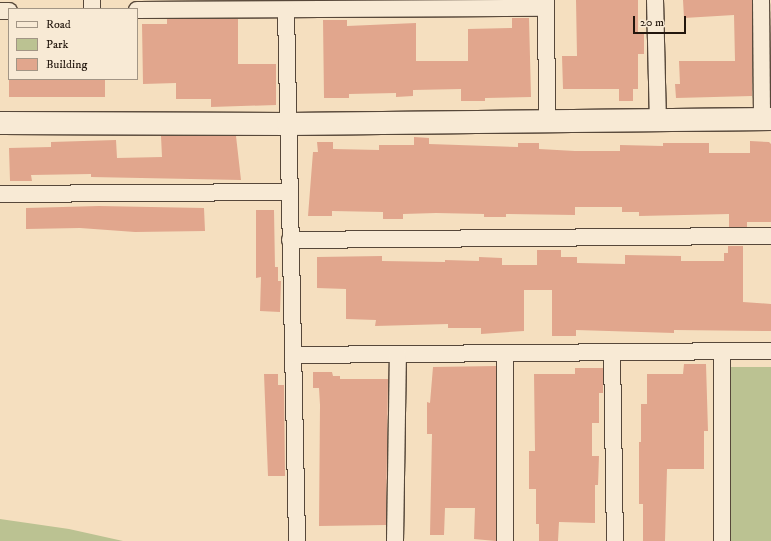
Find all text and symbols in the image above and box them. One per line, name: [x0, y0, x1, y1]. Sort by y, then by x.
legend: [8, 8, 138, 80]
scale bar: [635, 8, 688, 34]
text: 20 m: [640, 15, 664, 30]
text: Road: [46, 17, 71, 32]
text: Park: [46, 37, 68, 52]
text: Building: [46, 57, 87, 72]

